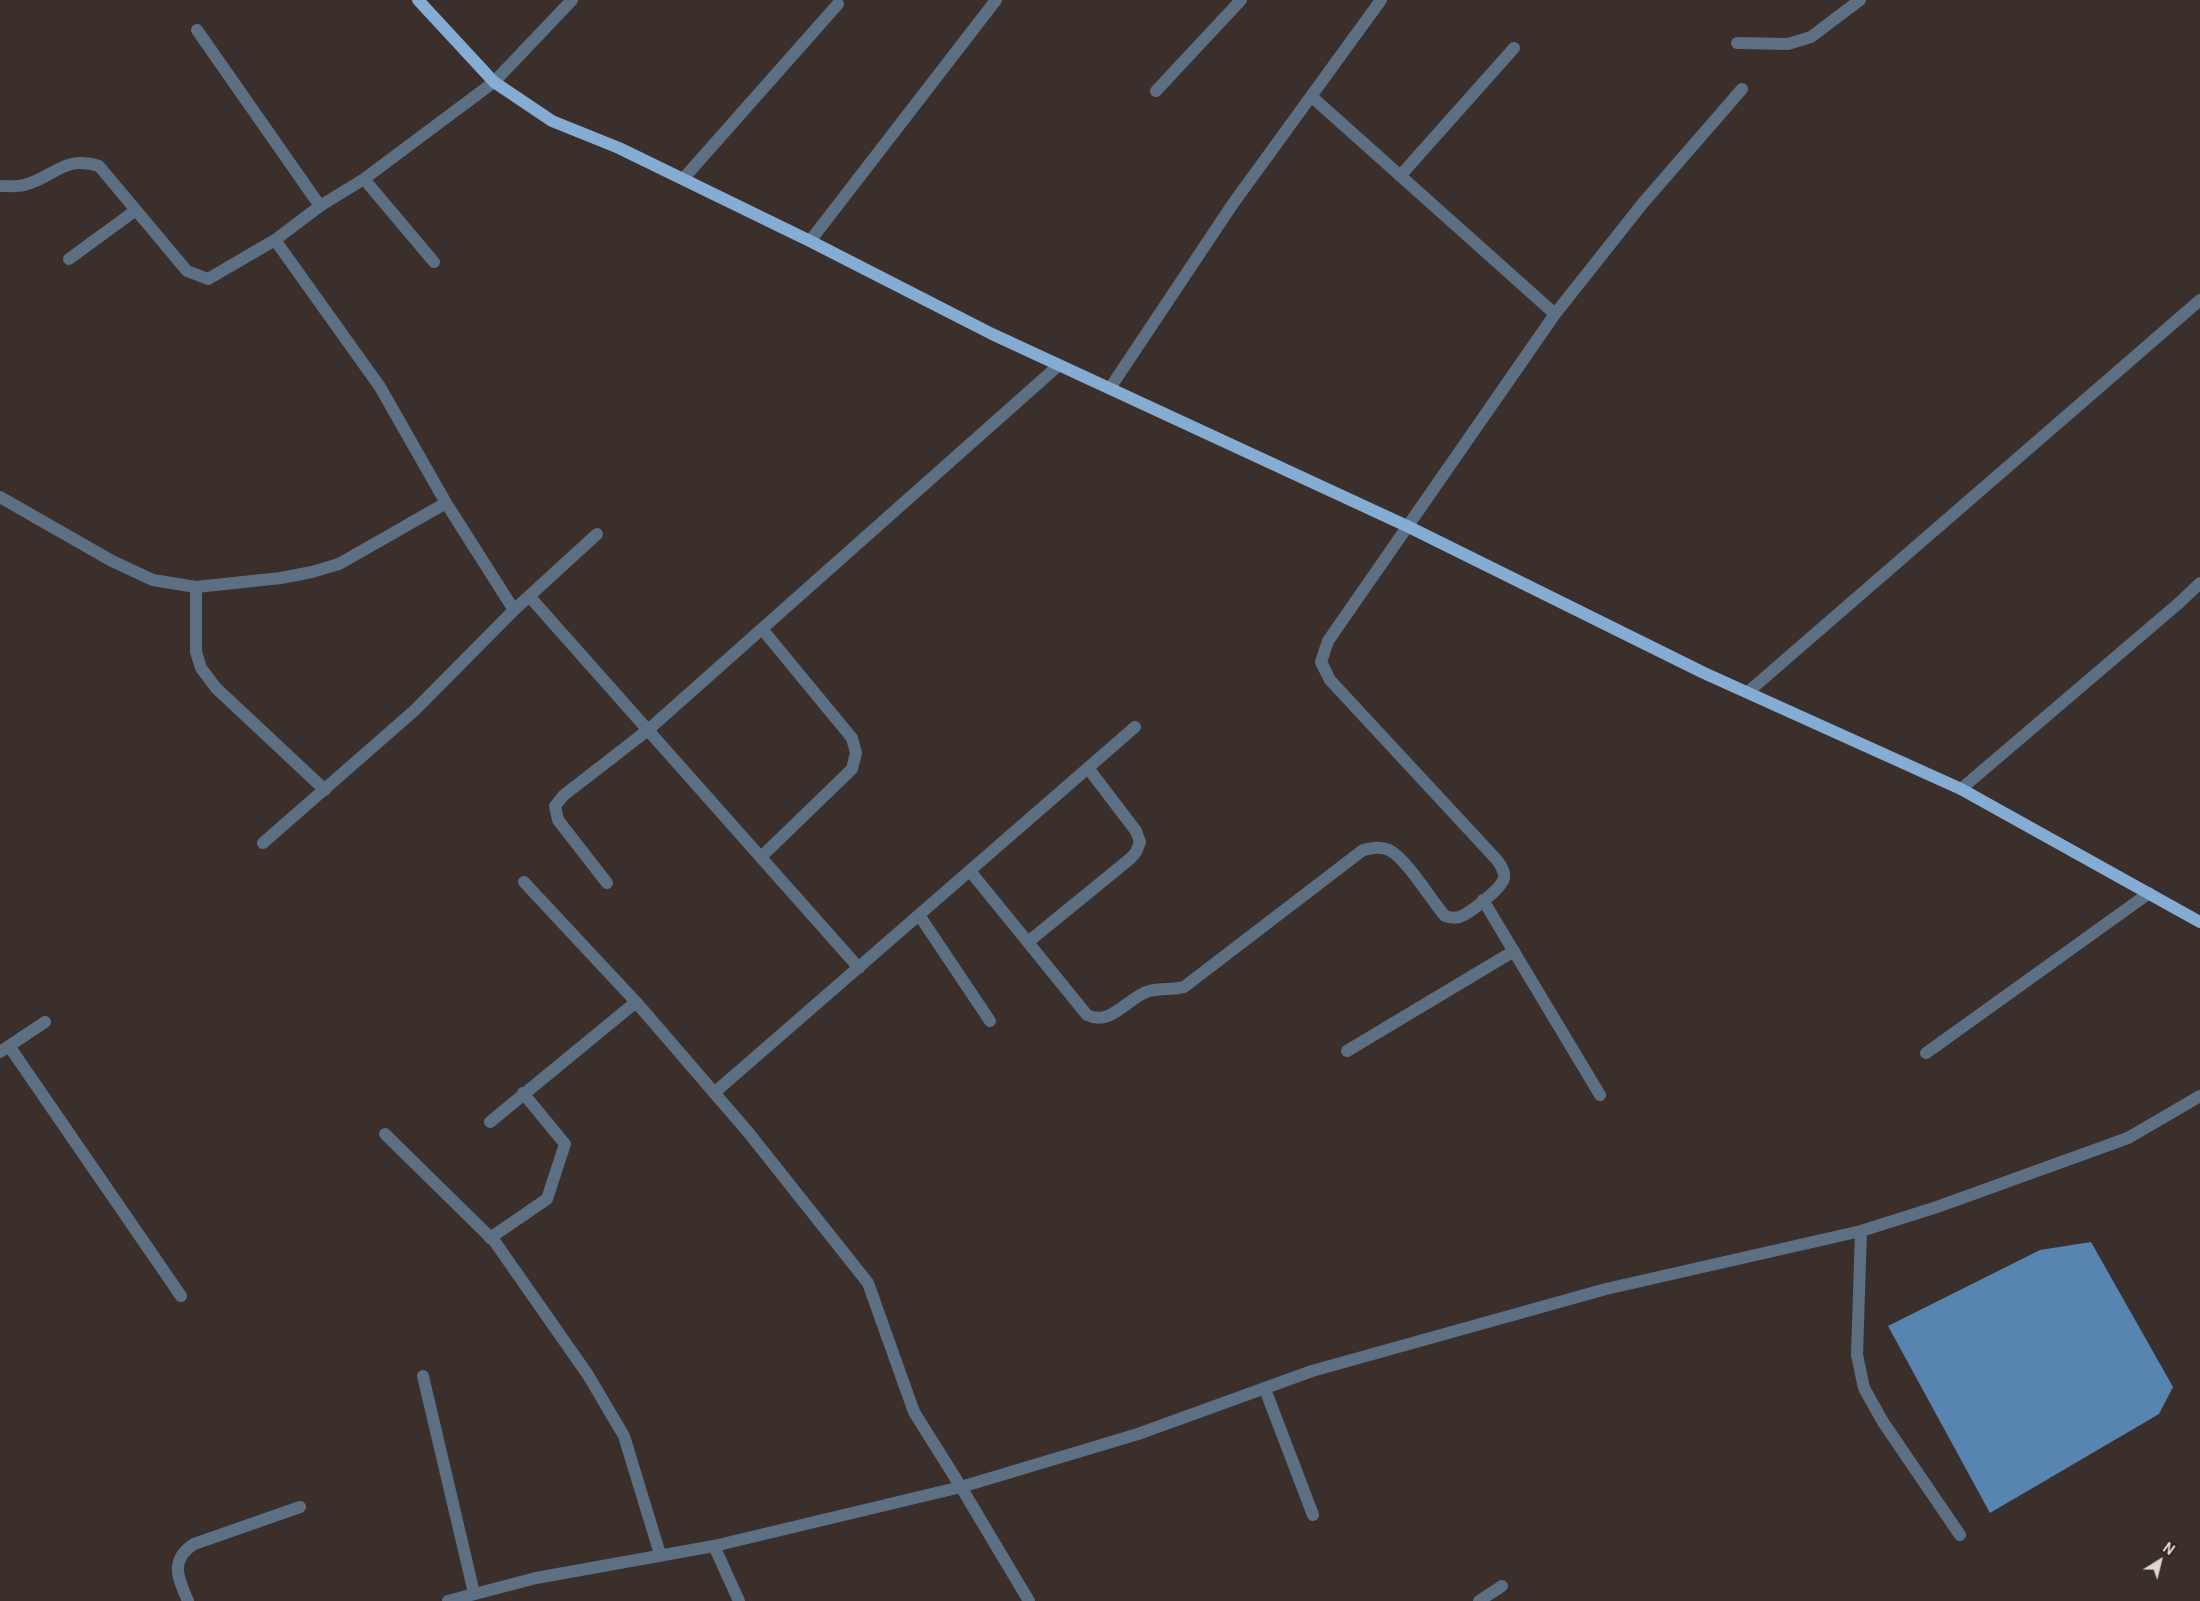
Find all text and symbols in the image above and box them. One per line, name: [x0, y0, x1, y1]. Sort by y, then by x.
north arrow: [2135, 1536, 2185, 1586]
text: N: [2160, 1539, 2178, 1558]

